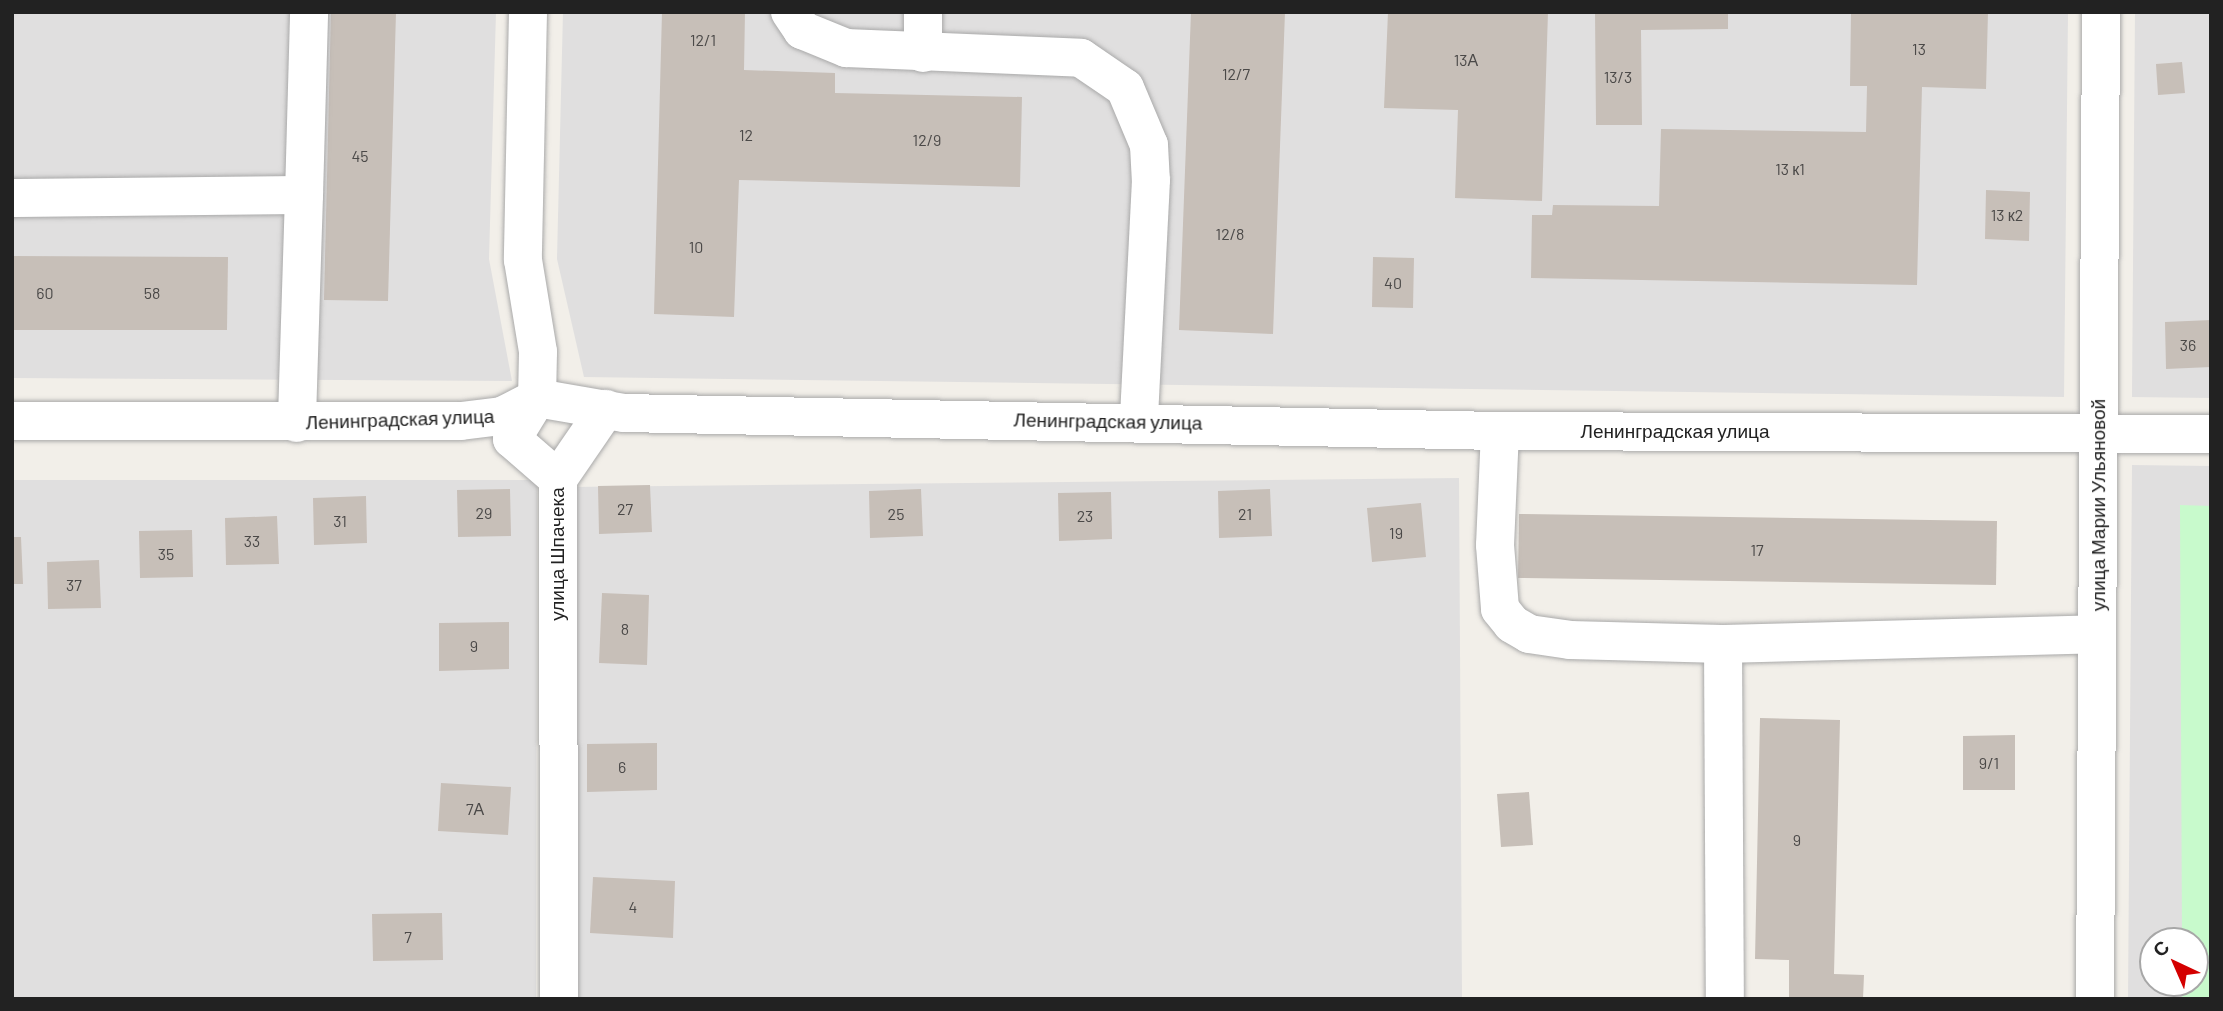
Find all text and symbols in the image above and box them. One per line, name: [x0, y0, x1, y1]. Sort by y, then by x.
house number: 12/1: [690, 30, 716, 50]
house number: 13: [1912, 39, 1926, 59]
house number: 13А: [1454, 50, 1478, 70]
house number: 12/7: [1222, 64, 1250, 84]
house number: 13/3: [1604, 67, 1632, 87]
house number: 12: [739, 125, 753, 145]
house number: 12/9: [913, 130, 941, 150]
house number: 45: [351, 146, 369, 166]
house number: 13 к1: [1775, 159, 1805, 179]
house number: 13 к2: [1991, 205, 2023, 225]
house number: 12/8: [1216, 224, 1244, 244]
house number: 10: [689, 237, 703, 257]
house number: 40: [1384, 273, 1402, 293]
house number: 60: [36, 283, 54, 303]
house number: 58: [144, 283, 160, 303]
house number: 36: [2180, 335, 2196, 355]
street label: улица Марии Ульяновой: [2087, 399, 2109, 611]
street label: Ленинградская улица: [305, 404, 495, 434]
street label: Ленинградская улица: [1013, 408, 1203, 434]
street label: Ленинградская улица: [1581, 420, 1769, 442]
street label: улица Шпачека: [546, 487, 568, 621]
house number: 27: [617, 499, 633, 519]
house number: 29: [476, 503, 492, 523]
house number: 25: [888, 504, 904, 524]
house number: 21: [1238, 504, 1252, 524]
house number: 23: [1077, 506, 1093, 526]
house number: 31: [333, 511, 347, 531]
house number: 19: [1389, 523, 1403, 543]
house number: 33: [244, 531, 260, 551]
house number: 17: [1750, 540, 1764, 560]
house number: 35: [158, 544, 174, 564]
house number: 37: [66, 575, 82, 595]
house number: 8: [621, 619, 629, 639]
house number: 9: [470, 636, 478, 656]
house number: 9/1: [1979, 753, 1999, 773]
house number: 6: [618, 757, 626, 777]
house number: 7А: [466, 799, 484, 819]
house number: 9: [1793, 830, 1801, 850]
house number: 4: [629, 897, 637, 917]
house number: 7: [404, 927, 412, 947]
north arrow: [2139, 927, 2209, 997]
text: С: [2148, 935, 2173, 961]

